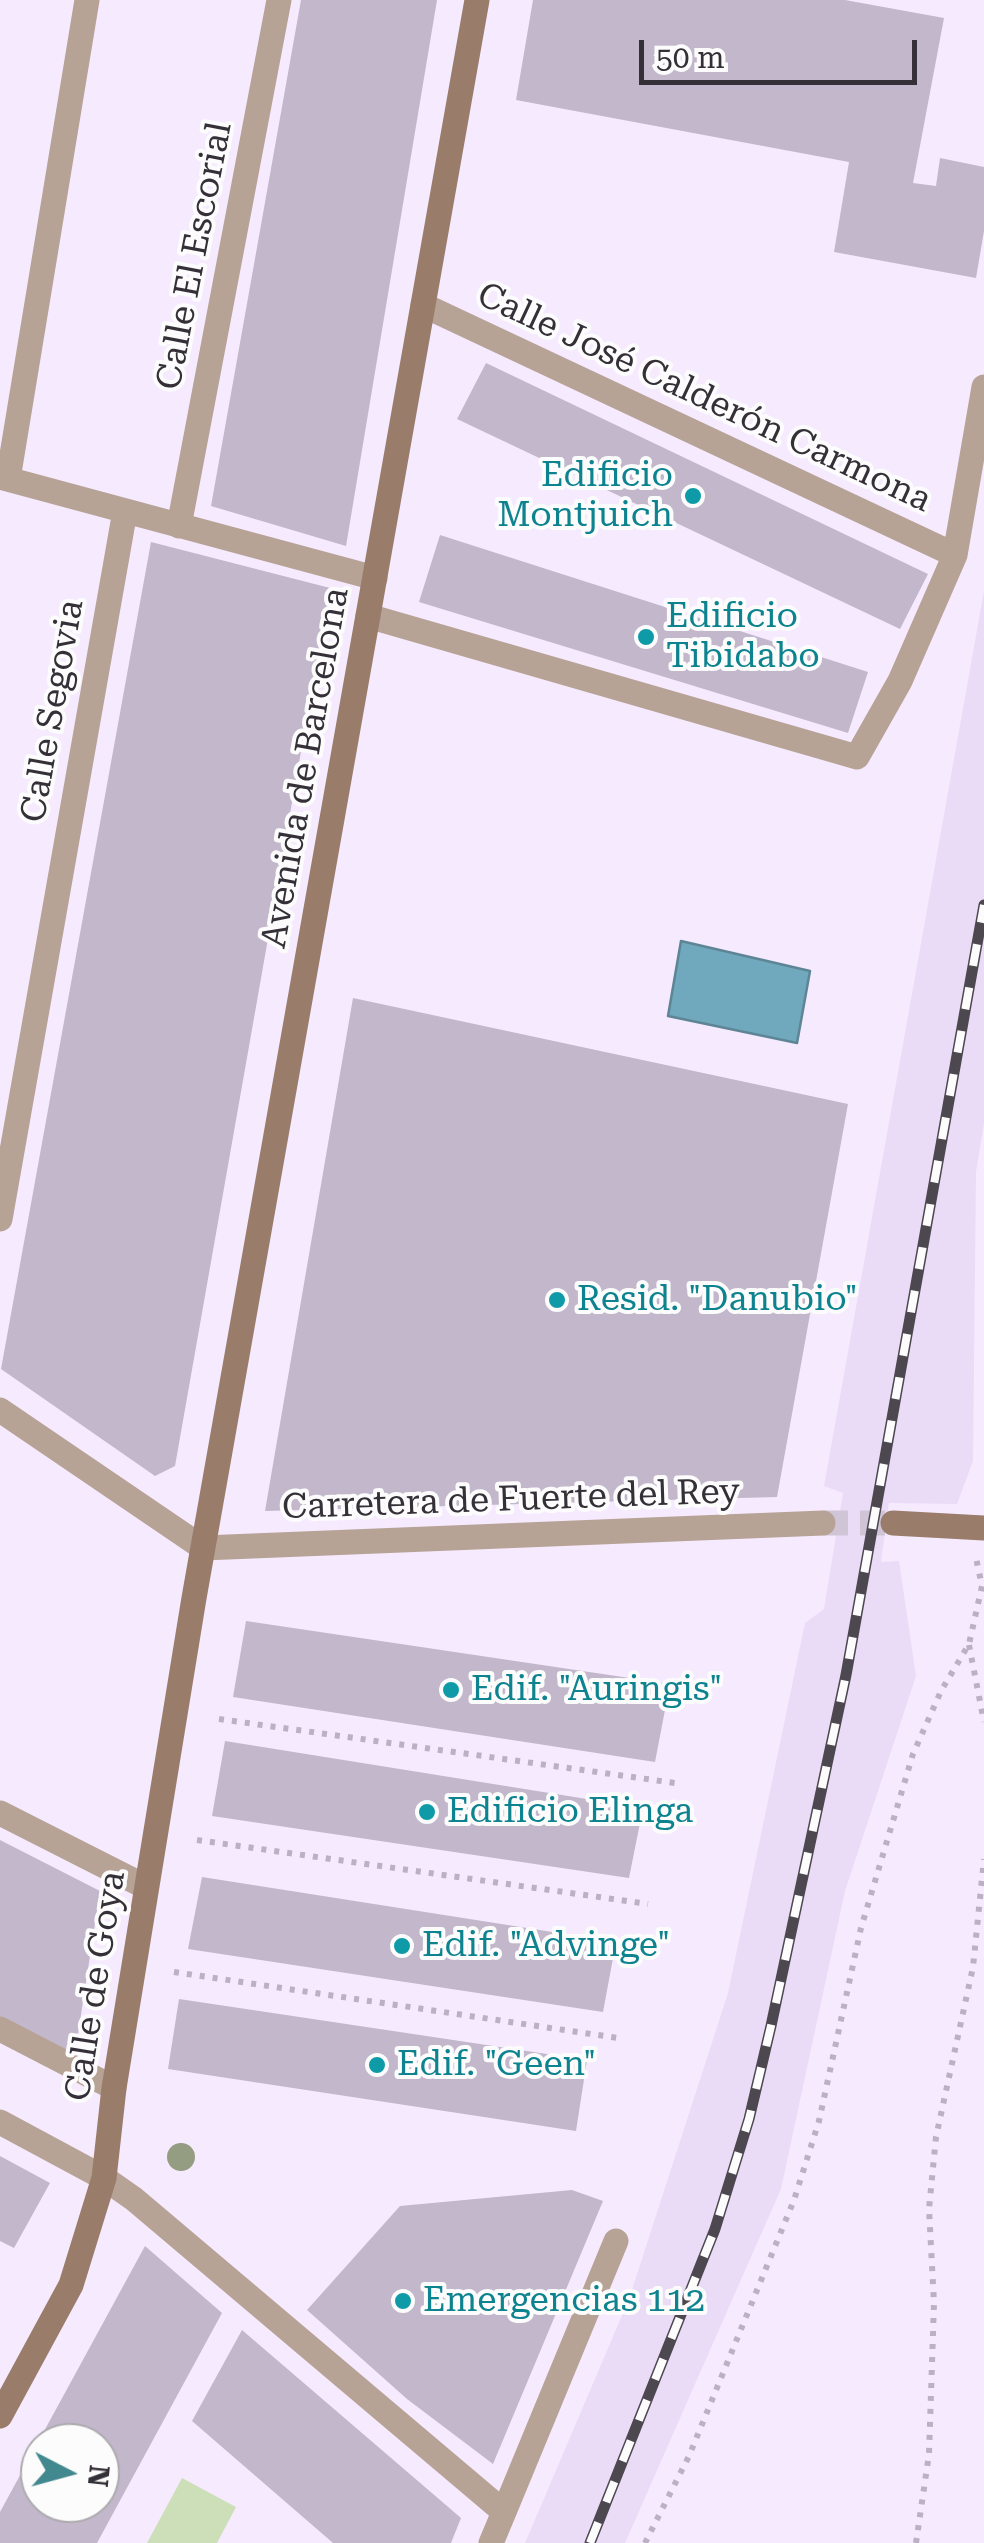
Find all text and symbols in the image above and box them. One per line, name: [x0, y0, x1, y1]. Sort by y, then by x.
scale bar: [644, 20, 922, 82]
text: 50 m: [656, 40, 725, 75]
street label: Calle El Escorial: [148, 119, 242, 393]
street label: Calle José Calderón Carmona: [470, 274, 938, 522]
place label: Edificio Montjuich: [497, 455, 673, 537]
marker: Edificio Montjuich: [682, 485, 704, 507]
street label: Avenida de Barcelona: [254, 585, 358, 951]
street label: Calle Segovia: [13, 596, 93, 826]
place label: Edificio Tibidabo: [666, 596, 820, 678]
marker: Edificio Tibidabo: [635, 626, 657, 648]
place label: Resid. "Danubio": [577, 1279, 858, 1321]
marker: Resid. "Danubio": [546, 1289, 568, 1311]
street label: Carretera de Fuerte del Rey: [281, 1471, 741, 1529]
place label: Edif. "Auringis": [471, 1669, 722, 1711]
marker: Edif. "Auringis": [440, 1679, 462, 1701]
place label: Edificio Elinga: [447, 1791, 693, 1833]
marker: Edificio Elinga: [416, 1801, 438, 1823]
street label: Calle de Goya: [57, 1868, 135, 2104]
place label: Edif. "Advinge": [422, 1925, 670, 1967]
marker: Edif. "Advinge": [391, 1935, 413, 1957]
place label: Edif. "Geen": [397, 2044, 596, 2086]
marker: Edif. "Geen": [366, 2054, 388, 2076]
place label: Emergencias 112: [423, 2280, 705, 2322]
marker: Emergencias 112: [392, 2290, 414, 2312]
north arrow: [20, 2423, 120, 2523]
text: N: [81, 2464, 116, 2488]

